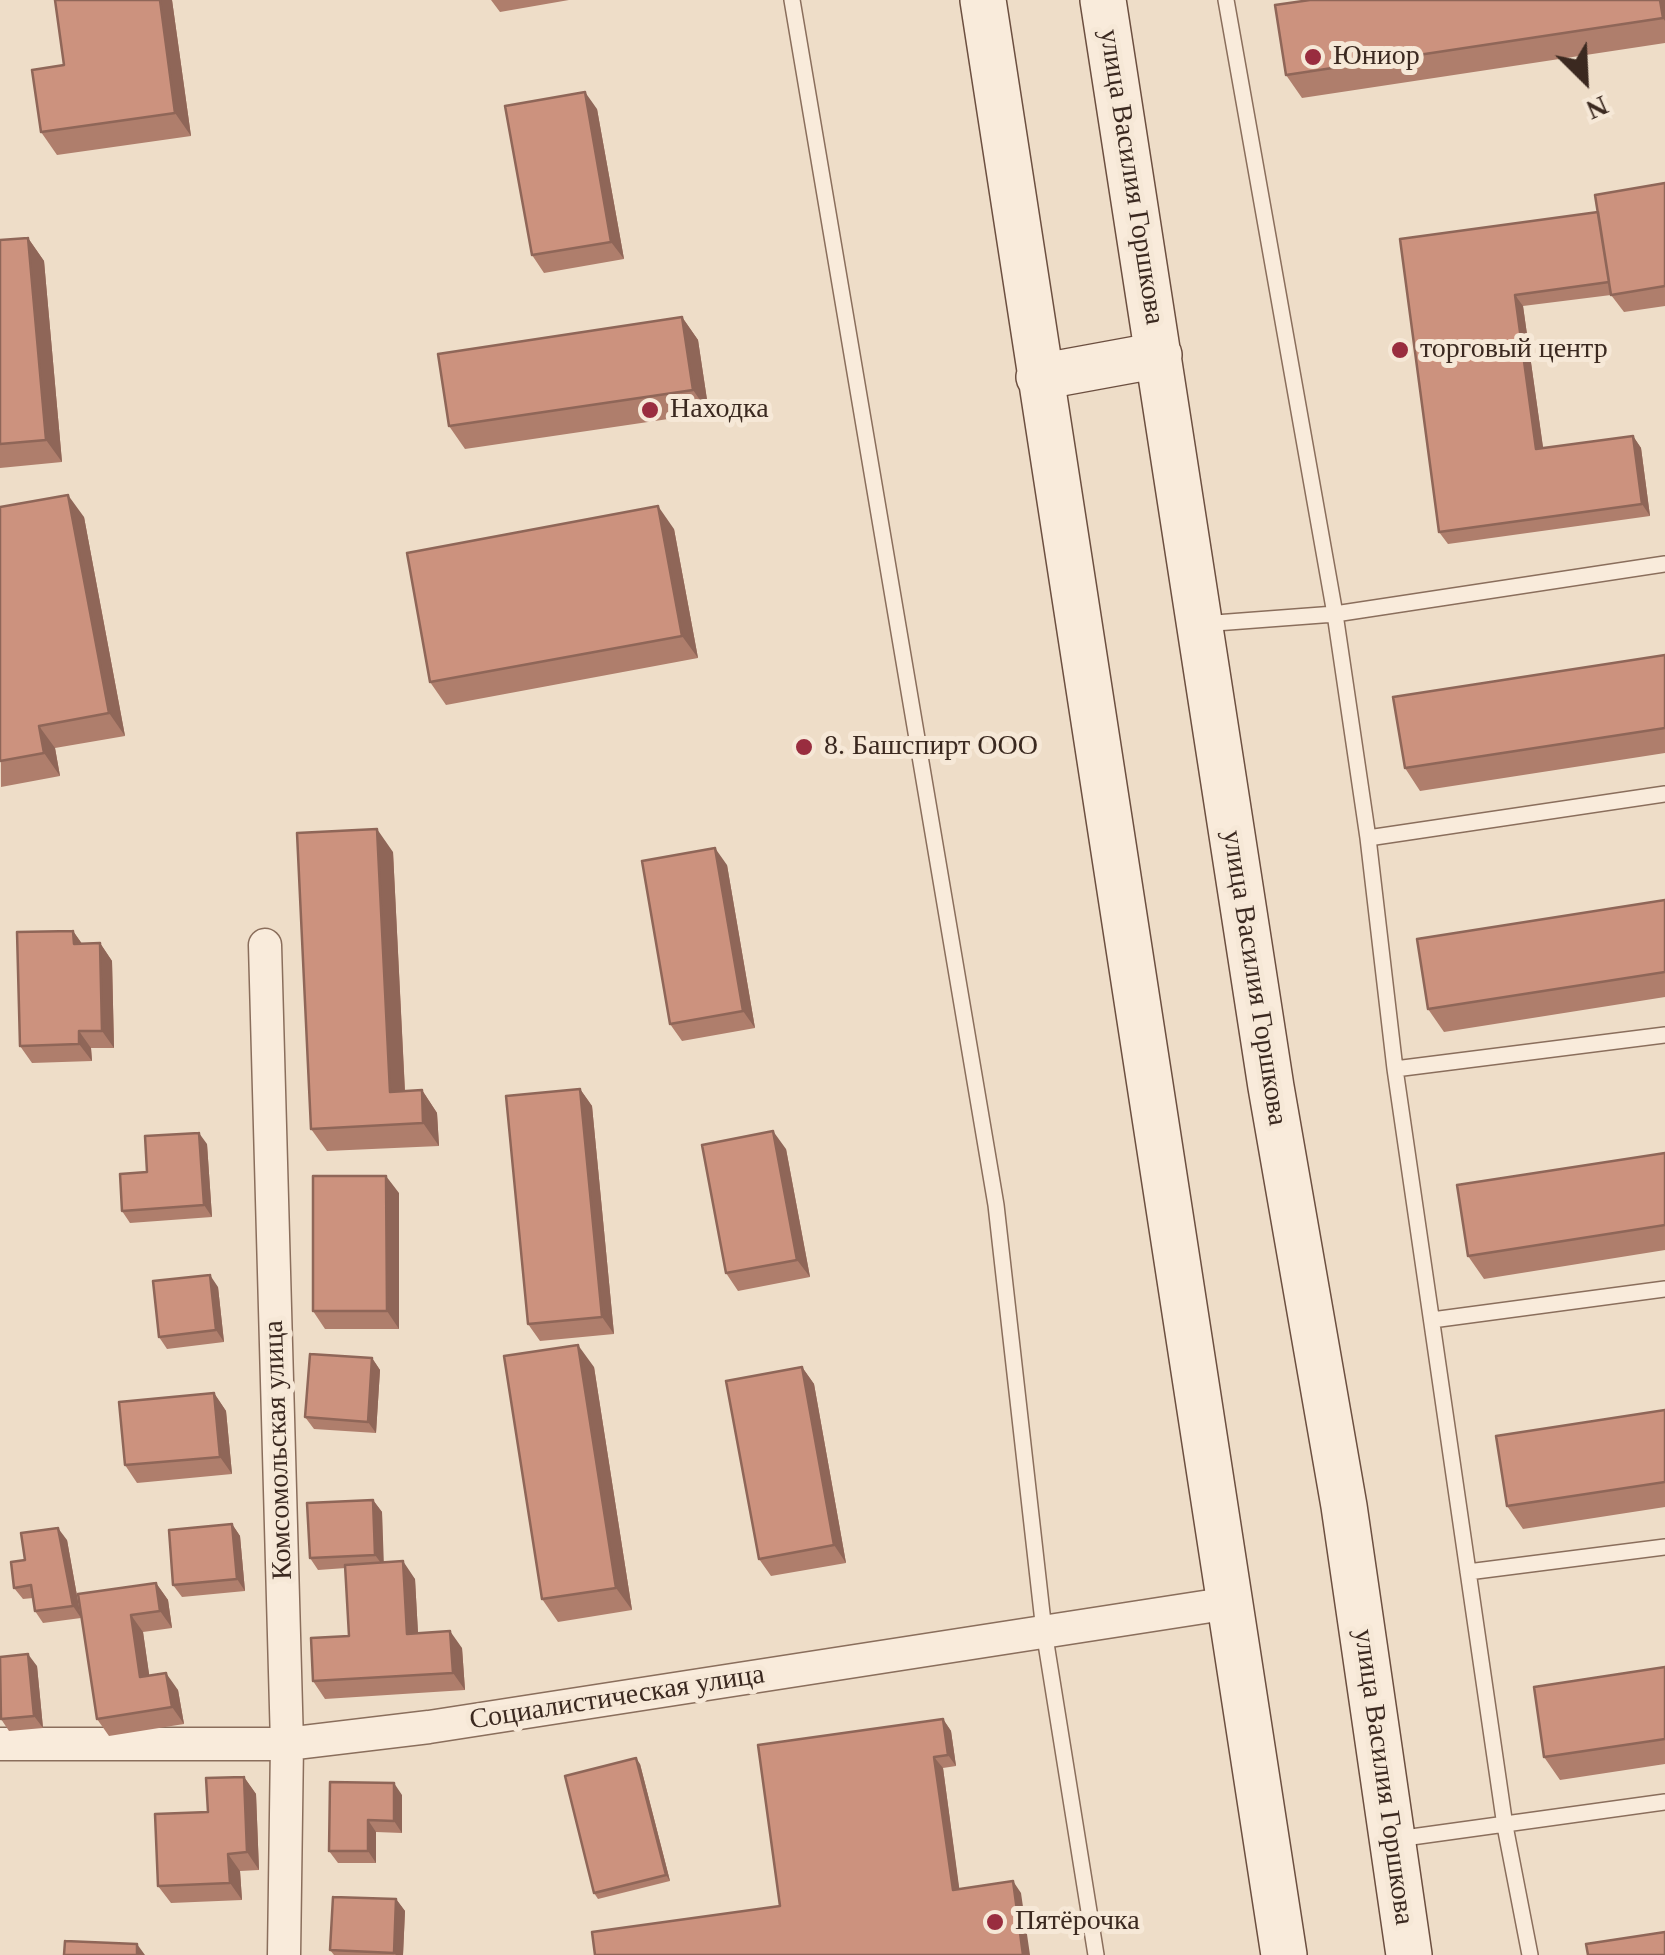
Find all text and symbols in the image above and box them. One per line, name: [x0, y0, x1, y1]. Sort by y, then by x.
street label: улица Василия Горшкова: [1091, 27, 1171, 327]
north arrow: [1535, 30, 1635, 130]
place label: Юниор: [1333, 40, 1420, 74]
marker: Юниор: [1302, 46, 1324, 68]
text: N: [1582, 90, 1613, 126]
place label: торговый центр: [1420, 333, 1608, 367]
marker: торговый центр: [1389, 339, 1411, 361]
place label: Находка: [670, 393, 769, 427]
marker: Находка: [639, 399, 661, 421]
place label: 8. Башспирт ООО: [824, 730, 1038, 764]
marker: 8. Башспирт ООО: [793, 736, 815, 758]
street label: улица Василия Горшкова: [1214, 828, 1294, 1128]
street label: Комсомольская улица: [258, 1320, 300, 1580]
street label: улица Василия Горшкова: [1346, 1627, 1420, 1927]
street label: Социалистическая улица: [467, 1658, 767, 1738]
place label: Пятёрочка: [1015, 1905, 1140, 1939]
marker: Пятёрочка: [984, 1911, 1006, 1933]

